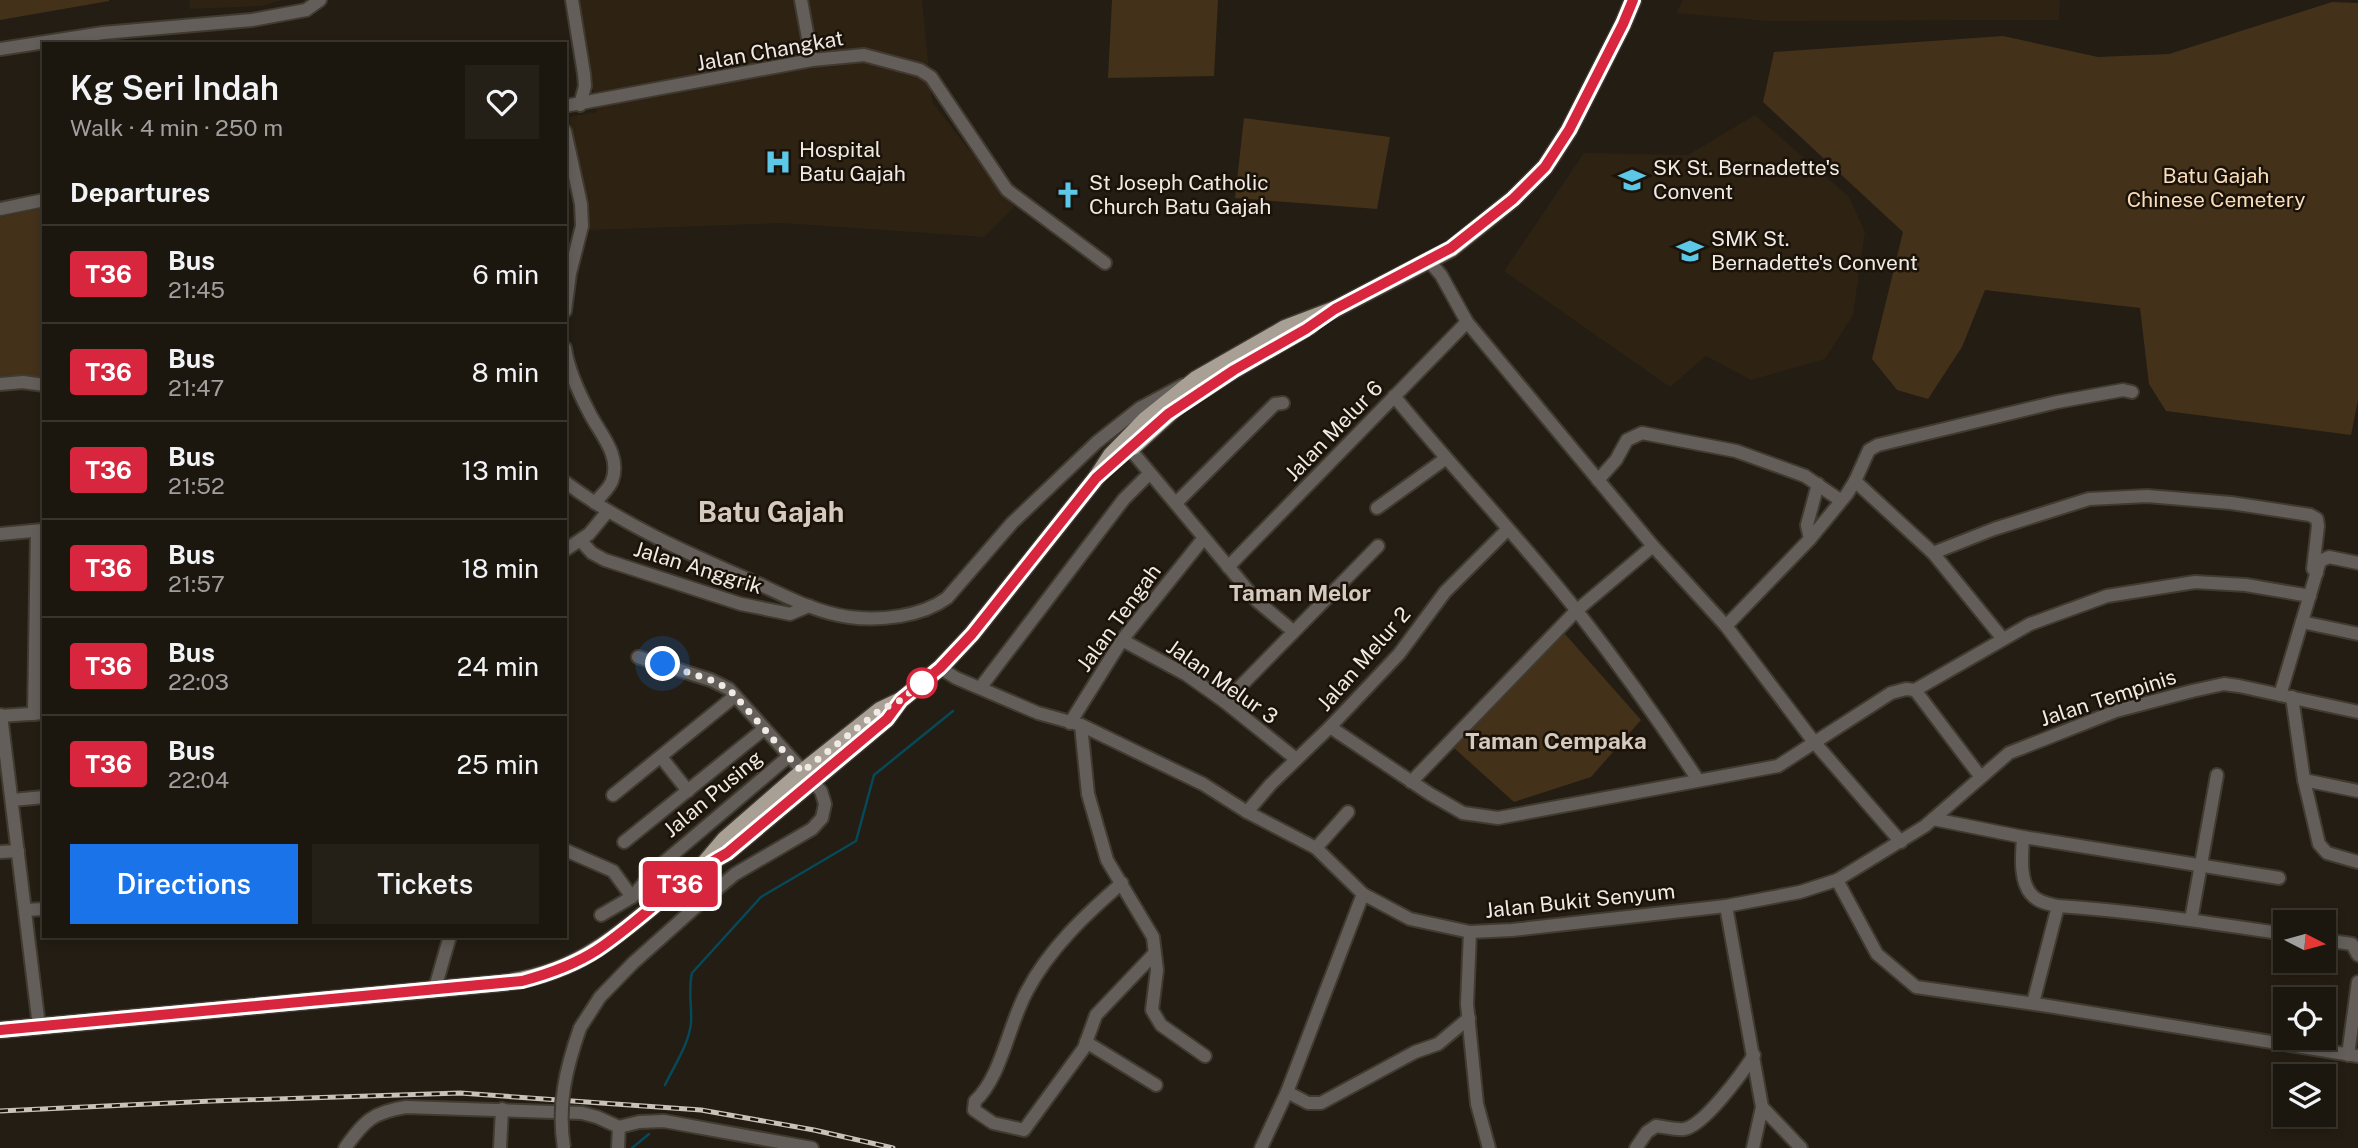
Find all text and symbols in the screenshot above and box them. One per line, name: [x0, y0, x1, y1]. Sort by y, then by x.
street label: Jalan Changkat: [694, 25, 845, 76]
button: heart: [465, 65, 539, 139]
text: Kg Seri Indah: [70, 69, 279, 107]
text: Walk · 4 min · 250 m: [70, 114, 283, 141]
place label: Hospital Batu Gajah: [799, 137, 906, 186]
hospital icon: Hospital Batu Gajah: [763, 147, 793, 177]
place label: SK St. Bernadette's Convent: [1653, 155, 1840, 204]
park label: Batu Gajah Chinese Cemetery: [2127, 163, 2305, 212]
school or university icon: SK St. Bernadette's Convent: [1617, 165, 1647, 195]
place label: St Joseph Catholic Church Batu Gajah: [1089, 170, 1271, 219]
text: Departures: [70, 177, 210, 208]
church icon: St Joseph Catholic Church Batu Gajah: [1053, 180, 1083, 210]
place label: SMK St. Bernadette's Convent: [1711, 226, 1918, 275]
school or university icon: SMK St. Bernadette's Convent: [1675, 236, 1705, 266]
text: Bus: [168, 245, 215, 276]
text: 6 min: [472, 259, 539, 290]
text: T36: [85, 260, 132, 288]
text: 21:45: [168, 276, 225, 303]
text: Bus: [168, 343, 215, 374]
text: 8 min: [472, 357, 539, 388]
text: T36: [85, 358, 132, 386]
text: 21:47: [168, 374, 224, 401]
street label: Jalan Melur 6: [1280, 375, 1388, 486]
text: Bus: [168, 441, 215, 472]
text: 13 min: [462, 455, 539, 486]
text: T36: [85, 456, 132, 484]
text: 21:52: [168, 472, 225, 499]
district label: Batu Gajah: [698, 495, 844, 528]
street label: Jalan Anggrik: [631, 536, 766, 599]
text: Bus: [168, 539, 215, 570]
text: 18 min: [461, 553, 539, 584]
text: T36: [85, 554, 132, 582]
street label: Jalan Tengah: [1071, 559, 1166, 676]
text: 21:57: [168, 570, 225, 597]
district label: Taman Melor: [1229, 579, 1371, 606]
street label: Jalan Melur 2: [1312, 602, 1416, 716]
street label: Jalan Melur 3: [1162, 634, 1283, 729]
text: Bus: [168, 637, 215, 668]
your location: [645, 646, 680, 681]
text: 24 min: [457, 651, 539, 682]
text: T36: [85, 652, 132, 680]
street label: Jalan Tempinis: [2037, 664, 2179, 731]
text: 22:03: [168, 668, 229, 695]
unlabelled marker: [907, 668, 937, 698]
district label: Taman Cempaka: [1465, 727, 1647, 754]
text: Bus: [168, 735, 215, 766]
street label: Jalan Pusing: [658, 745, 767, 842]
text: 25 min: [456, 749, 539, 780]
text: T36: [85, 750, 132, 778]
text: 22:04: [168, 766, 229, 793]
button: Directions: [70, 844, 298, 924]
button: Tickets: [312, 844, 539, 924]
line badge: T36: [640, 861, 720, 907]
text: T36: [657, 870, 703, 898]
street label: Jalan Bukit Senyum: [1484, 878, 1676, 923]
north arrow: [2273, 910, 2336, 973]
map controls: [2273, 910, 2336, 1127]
button: locate: [2273, 987, 2336, 1050]
button: layers: [2273, 1064, 2336, 1127]

